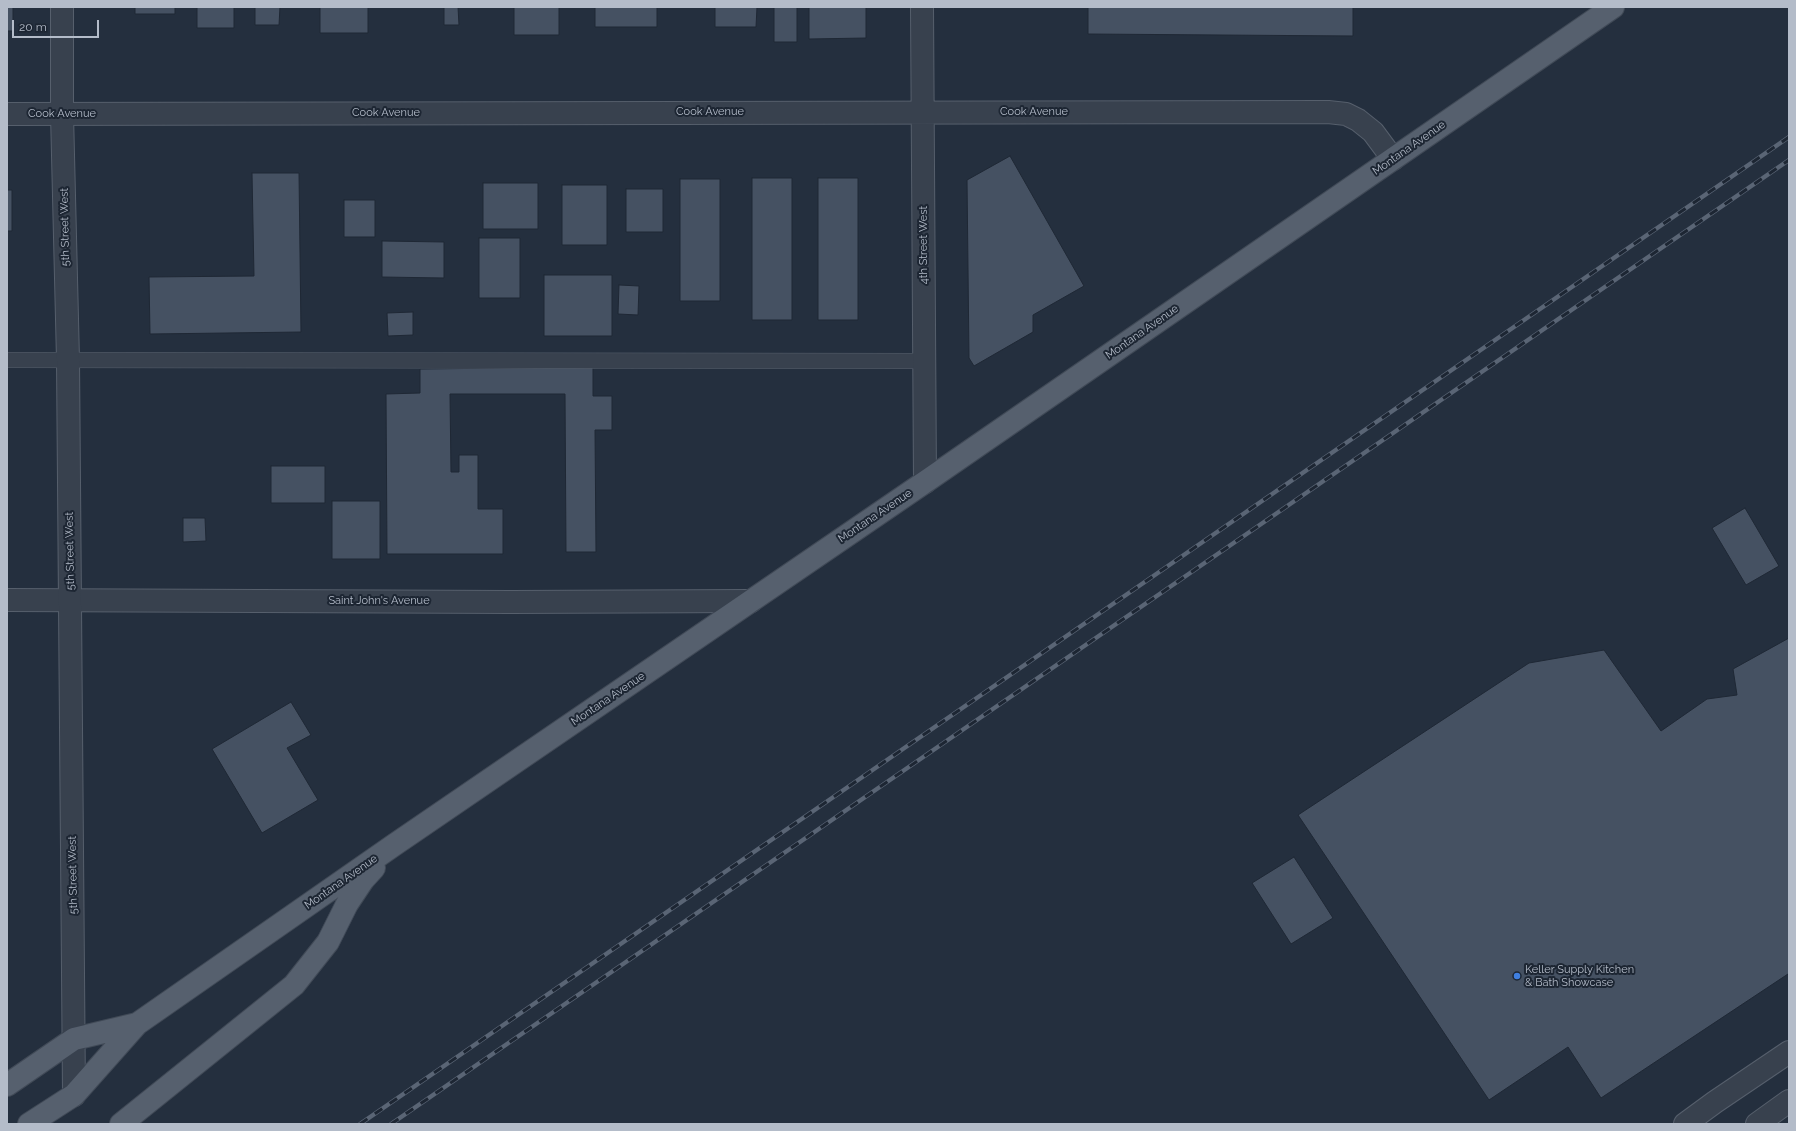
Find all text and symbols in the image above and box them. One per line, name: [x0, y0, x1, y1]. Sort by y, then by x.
scale bar: [14, 12, 101, 38]
text: 20 m: [19, 20, 47, 34]
street label: Cook Avenue: [676, 105, 744, 119]
street label: Cook Avenue: [1000, 105, 1068, 119]
street label: Cook Avenue: [352, 106, 420, 120]
street label: Cook Avenue: [28, 107, 96, 121]
street label: Montana Avenue: [1370, 118, 1448, 178]
street label: 5th Street West: [58, 188, 72, 266]
street label: 4th Street West: [917, 206, 931, 284]
street label: Montana Avenue: [1103, 302, 1181, 362]
street label: Montana Avenue: [836, 486, 914, 546]
street label: 5th Street West: [63, 512, 77, 590]
street label: Saint John's Avenue: [328, 594, 430, 608]
street label: Montana Avenue: [569, 669, 647, 729]
street label: 5th Street West: [66, 836, 80, 914]
street label: Montana Avenue: [302, 852, 380, 912]
place label: Keller Supply Kitchen & Bath Showcase: [1525, 963, 1634, 989]
marker: Keller Supply Kitchen & Bath Showcase: [1512, 971, 1522, 981]

